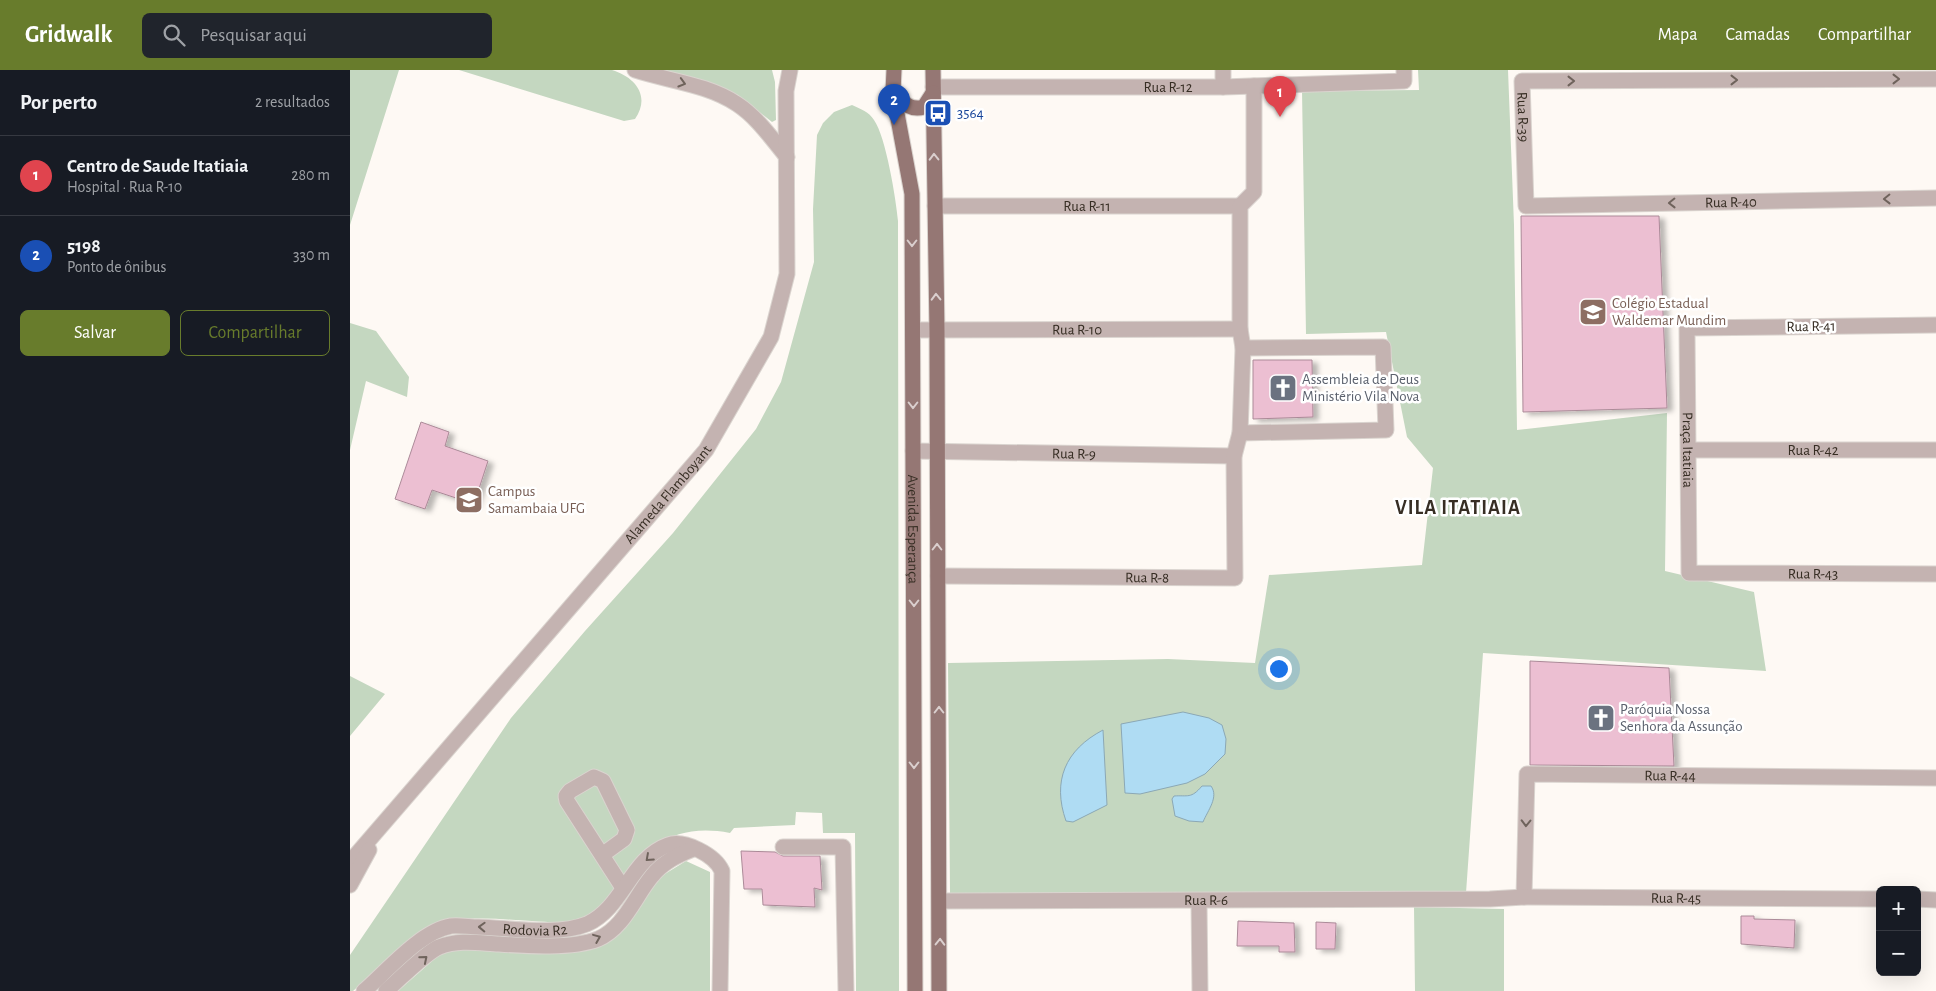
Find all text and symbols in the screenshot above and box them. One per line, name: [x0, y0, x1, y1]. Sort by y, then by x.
search box: [142, 13, 492, 58]
icon: search: [160, 21, 188, 49]
text: Gridwalk: [25, 23, 112, 47]
text: Pesquisar aqui: [200, 26, 307, 45]
text: Mapa: [1658, 26, 1697, 44]
text: Camadas: [1725, 26, 1790, 44]
text: Compartilhar: [1818, 26, 1911, 44]
one-way arrow: [1892, 74, 1900, 84]
one-way arrow: [1730, 75, 1738, 85]
pin: 1: [1264, 76, 1296, 117]
one-way arrow: [1568, 76, 1575, 86]
one-way arrow: [677, 77, 686, 87]
street label: Rua R-12: [1144, 80, 1193, 95]
pin: 2: [878, 84, 910, 125]
text: Por perto: [20, 92, 97, 113]
street label: Rua R-39: [1514, 92, 1531, 142]
text: 2 resultados: [255, 94, 330, 110]
bus stop icon: 3564: [923, 98, 953, 128]
place label: 3564: [957, 106, 984, 121]
one-way arrow: [929, 153, 940, 161]
text: Centro de Saude Itatiaia: [67, 157, 248, 176]
text: 1: [33, 167, 39, 183]
text: 280 m: [291, 167, 330, 183]
text: Hospital · Rua R-10: [67, 179, 182, 195]
street label: Rua R-40: [1705, 194, 1757, 211]
one-way arrow: [1883, 194, 1891, 204]
one-way arrow: [1668, 198, 1676, 208]
street label: Rua R-11: [1063, 199, 1111, 214]
text: 5198: [67, 237, 101, 256]
one-way arrow: [907, 239, 917, 247]
text: 2: [32, 247, 40, 263]
text: 330 m: [293, 247, 330, 263]
text: Ponto de ônibus: [67, 259, 166, 275]
one-way arrow: [931, 293, 941, 301]
place label: Colégio Estadual Waldemar Mundim: [1612, 296, 1726, 328]
school or university icon: Colégio Estadual Waldemar Mundim: [1578, 297, 1608, 327]
button: Salvar: [20, 310, 170, 356]
button: Compartilhar: [180, 310, 330, 356]
street label: Rua R-41: [1786, 319, 1836, 334]
street label: Rua R-10: [1052, 322, 1102, 338]
place label: Assembleia de Deus Ministério Vila Nova: [1302, 372, 1420, 404]
church icon: Assembleia de Deus Ministério Vila Nova: [1268, 373, 1298, 403]
one-way arrow: [908, 402, 918, 409]
street label: Praça Itatiaia: [1680, 412, 1695, 488]
street label: Alameda Flamboyant: [622, 443, 715, 547]
street label: Rua R-42: [1787, 443, 1839, 458]
street label: Rua R-9: [1052, 446, 1096, 462]
street label: Avenida Esperança: [905, 475, 920, 584]
place label: Campus Samambaia UFG: [488, 484, 585, 516]
school or university icon: Campus Samambaia UFG: [454, 485, 484, 515]
district label: VILA ITATIAIA: [1395, 498, 1521, 518]
one-way arrow: [932, 543, 942, 551]
street label: Rua R-43: [1788, 566, 1838, 582]
street label: Rua R-8: [1125, 570, 1169, 586]
one-way arrow: [909, 599, 919, 607]
your location: [1266, 656, 1292, 682]
place label: Paróquia Nossa Senhora da Assunção: [1620, 702, 1743, 734]
church icon: Paróquia Nossa Senhora da Assunção: [1586, 703, 1616, 733]
one-way arrow: [934, 706, 944, 714]
one-way arrow: [909, 762, 919, 769]
street label: Rua R-44: [1644, 768, 1696, 784]
one-way arrow: [1521, 819, 1532, 827]
one-way arrow: [646, 852, 655, 861]
map controls: [1876, 886, 1921, 976]
button: +: [1876, 886, 1921, 931]
street label: Rua R-45: [1651, 891, 1701, 906]
street label: Rua R-6: [1184, 893, 1228, 908]
one-way arrow: [478, 922, 486, 932]
street label: Rodovia R2: [502, 922, 568, 939]
button: −: [1876, 931, 1921, 976]
one-way arrow: [592, 933, 601, 944]
one-way arrow: [935, 938, 945, 946]
one-way arrow: [418, 956, 427, 965]

